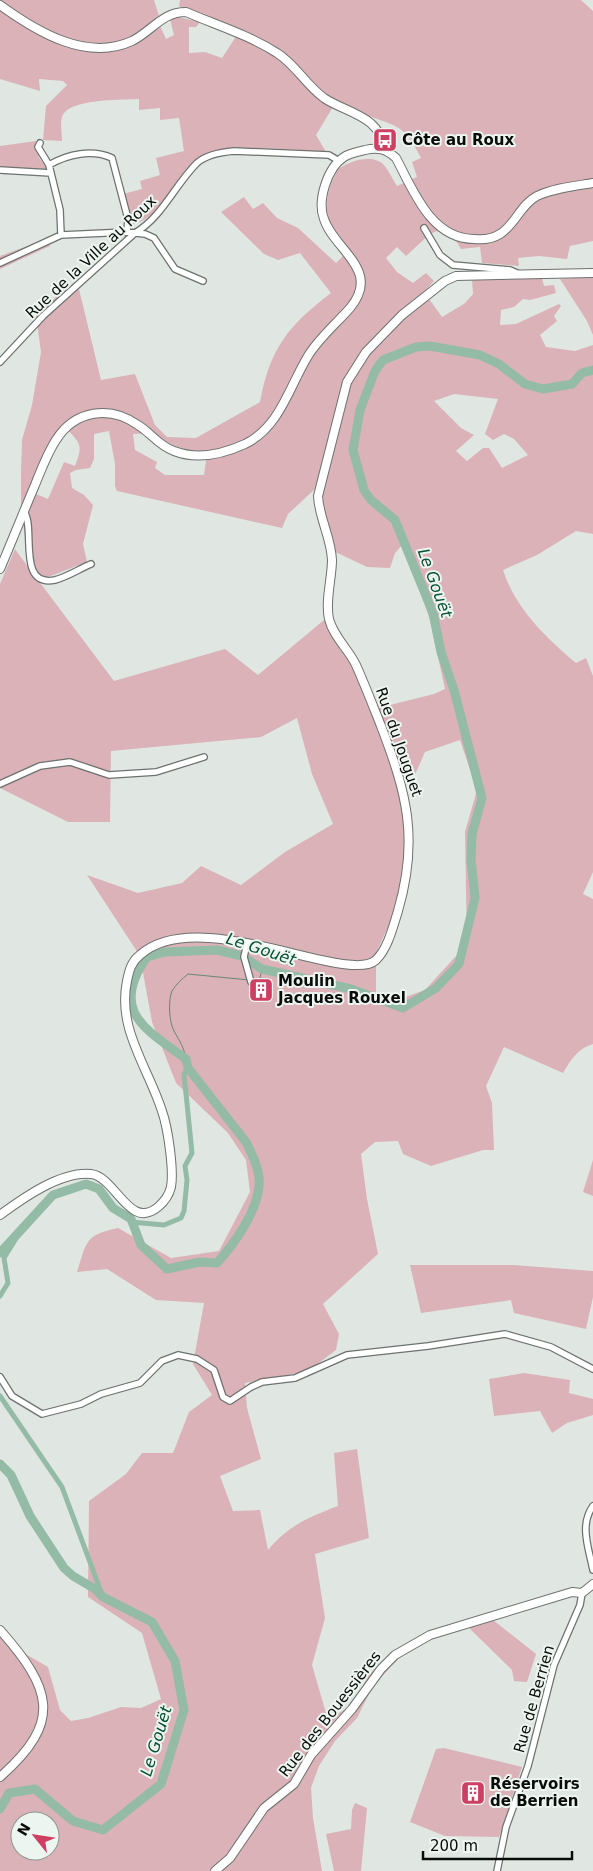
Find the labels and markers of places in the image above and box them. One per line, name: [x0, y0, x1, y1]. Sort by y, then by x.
bus stop icon: Côte au Roux: [372, 127, 398, 153]
place label: Côte au Roux: [402, 131, 514, 149]
place label: Moulin Jacques Rouxel: [277, 972, 406, 1007]
building icon: Moulin Jacques Rouxel: [248, 977, 274, 1003]
place label: Réservoirs de Berrien: [490, 1775, 580, 1810]
building icon: Réservoirs de Berrien: [460, 1780, 486, 1806]

